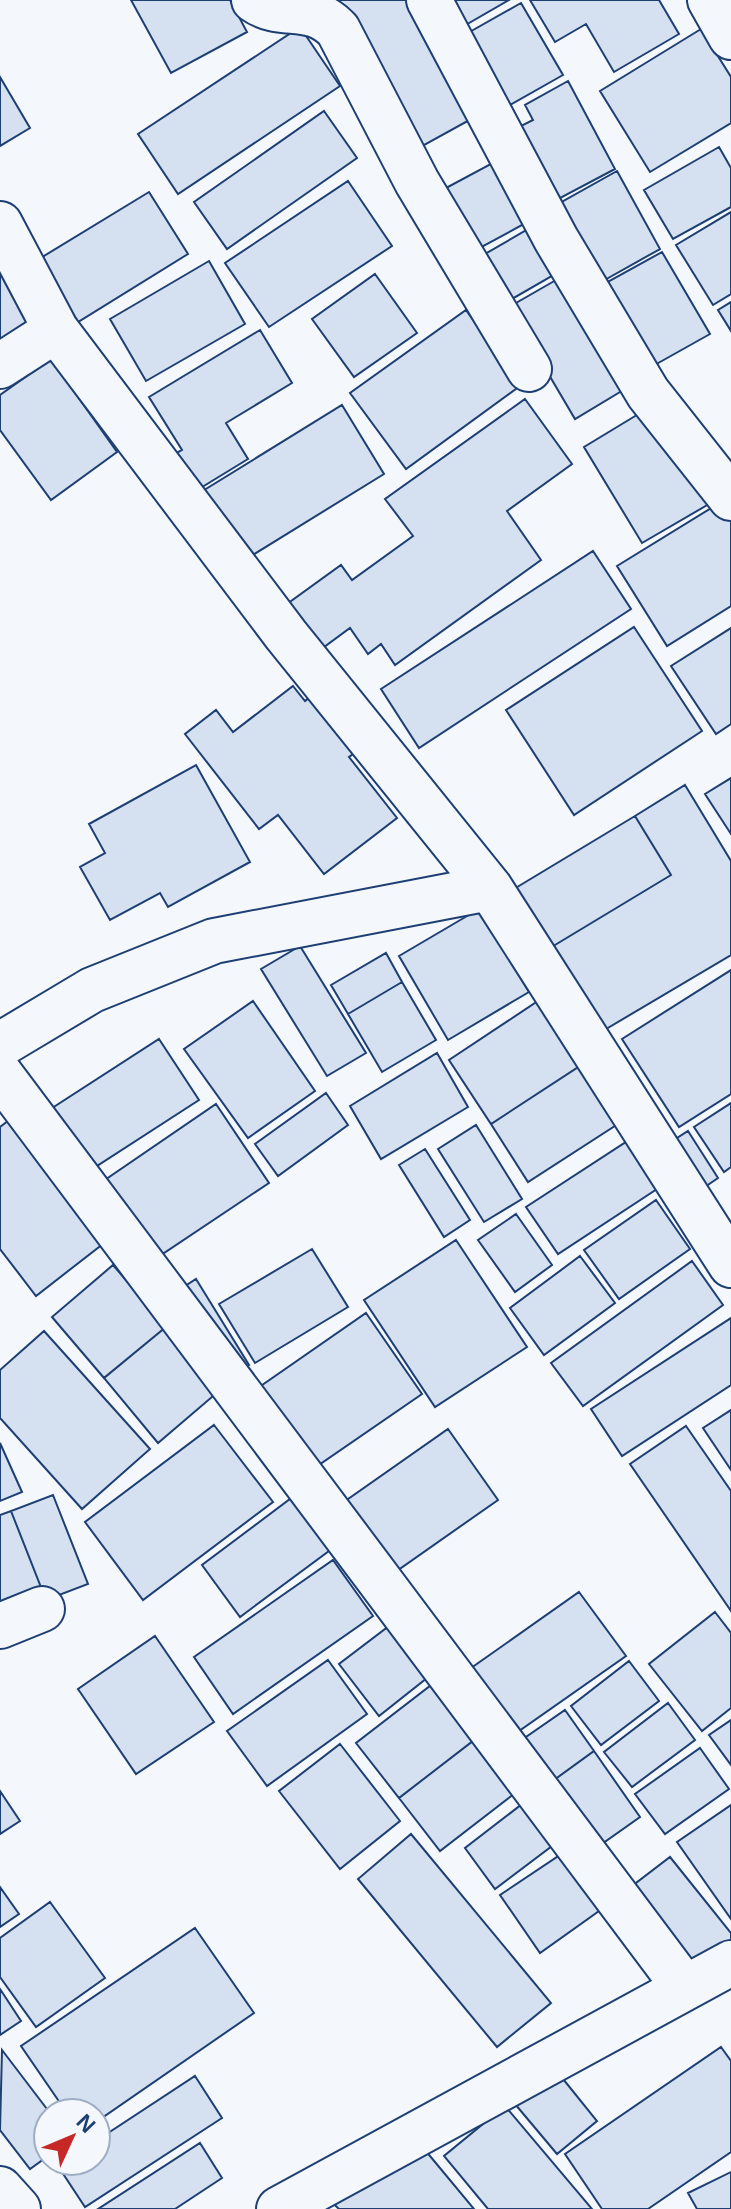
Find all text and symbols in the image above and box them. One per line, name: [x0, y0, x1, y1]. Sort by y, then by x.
north arrow: [32, 2097, 112, 2177]
text: N: [72, 2109, 101, 2138]

